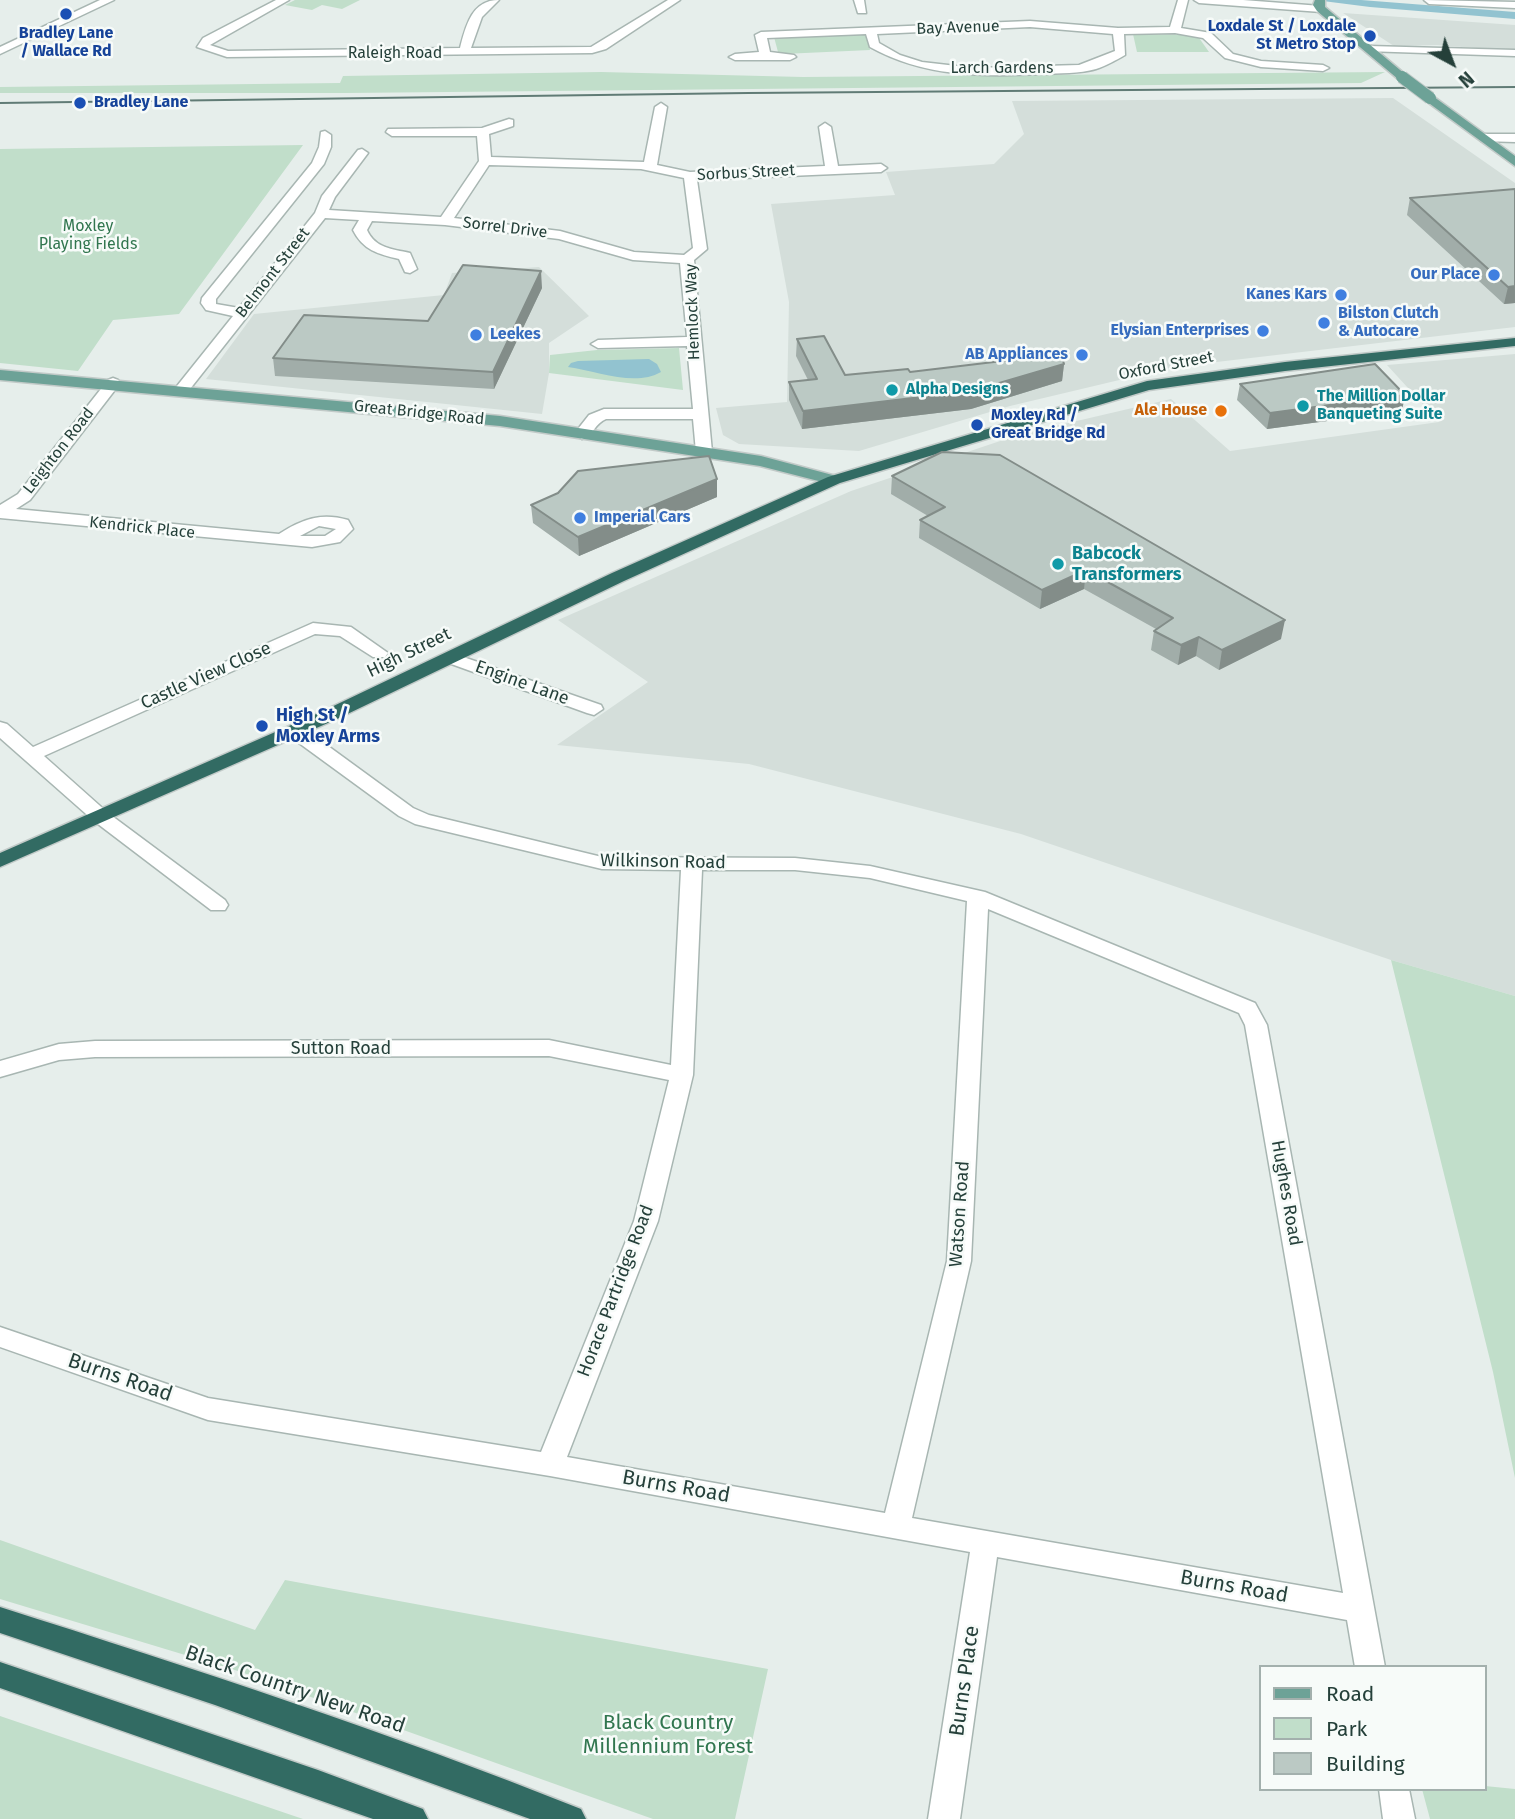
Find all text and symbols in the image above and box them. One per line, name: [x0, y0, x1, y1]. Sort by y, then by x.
marker: Bradley Lane / Wallace Rd: [58, 6, 74, 22]
street label: Bay Avenue: [916, 17, 1000, 39]
place label: Loxdale St / Loxdale St Metro Stop: [1208, 17, 1356, 55]
place label: Bradley Lane / Wallace Rd: [19, 24, 113, 62]
marker: Loxdale St / Loxdale St Metro Stop: [1362, 28, 1378, 44]
north arrow: [1417, 28, 1487, 98]
street label: Raleigh Road: [348, 44, 442, 64]
street label: Larch Gardens: [950, 59, 1054, 79]
text: N: [1454, 66, 1478, 92]
place label: Bradley Lane: [94, 93, 188, 113]
marker: Bradley Lane: [72, 95, 88, 111]
street label: Sorbus Street: [696, 161, 796, 185]
street label: Sorrel Drive: [462, 213, 548, 243]
park label: Moxley Playing Fields: [39, 217, 137, 255]
street label: Belmont Street: [232, 224, 314, 322]
street label: Hemlock Way: [682, 263, 704, 361]
place label: Our Place: [1411, 265, 1480, 285]
marker: Our Place: [1486, 267, 1502, 283]
place label: Kanes Kars: [1246, 285, 1327, 305]
marker: Kanes Kars: [1333, 287, 1349, 303]
place label: Bilston Clutch & Autocare: [1338, 304, 1439, 342]
marker: Bilston Clutch & Autocare: [1316, 315, 1332, 331]
place label: Elysian Enterprises: [1111, 321, 1249, 341]
marker: Elysian Enterprises: [1255, 323, 1271, 339]
place label: Leekes: [490, 325, 541, 345]
marker: Leekes: [468, 327, 484, 343]
place label: AB Appliances: [965, 345, 1068, 365]
marker: AB Appliances: [1074, 347, 1090, 363]
street label: Oxford Street: [1117, 347, 1215, 385]
place label: Alpha Designs: [906, 380, 1009, 400]
marker: Alpha Designs: [884, 382, 900, 398]
place label: The Million Dollar Banqueting Suite: [1317, 387, 1445, 425]
street label: Great Bridge Road: [353, 397, 485, 429]
marker: The Million Dollar Banqueting Suite: [1295, 398, 1311, 414]
place label: Ale House: [1135, 401, 1207, 421]
marker: Ale House: [1213, 403, 1229, 419]
street label: Leighton Road: [19, 404, 99, 498]
place label: Moxley Rd / Great Bridge Rd: [991, 406, 1105, 444]
marker: Moxley Rd / Great Bridge Rd: [969, 417, 985, 433]
place label: Imperial Cars: [594, 508, 690, 528]
marker: Imperial Cars: [572, 510, 588, 526]
street label: Kendrick Place: [88, 513, 196, 543]
place label: Babcock Transformers: [1072, 543, 1182, 586]
marker: Babcock Transformers: [1050, 556, 1066, 572]
street label: High Street: [363, 623, 455, 683]
street label: Castle View Close: [137, 638, 275, 714]
street label: Engine Lane: [472, 656, 572, 710]
place label: High St / Moxley Arms: [276, 705, 380, 748]
marker: High St / Moxley Arms: [254, 718, 270, 734]
street label: Wilkinson Road: [600, 850, 726, 874]
street label: Sutton Road: [291, 1038, 391, 1060]
street label: Hughes Road: [1266, 1138, 1306, 1248]
street label: Watson Road: [946, 1160, 974, 1268]
street label: Horace Partridge Road: [573, 1202, 659, 1380]
street label: Burns Road: [64, 1348, 176, 1408]
street label: Burns Road: [620, 1465, 732, 1509]
street label: Burns Road: [1178, 1565, 1290, 1609]
street label: Burns Place: [945, 1624, 985, 1738]
street label: Black Country New Road: [182, 1640, 408, 1740]
legend: [1260, 1665, 1487, 1791]
text: Road: [1326, 1681, 1374, 1707]
park label: Black Country Millennium Forest: [583, 1710, 753, 1760]
text: Park: [1326, 1716, 1367, 1742]
text: Building: [1326, 1751, 1405, 1777]

